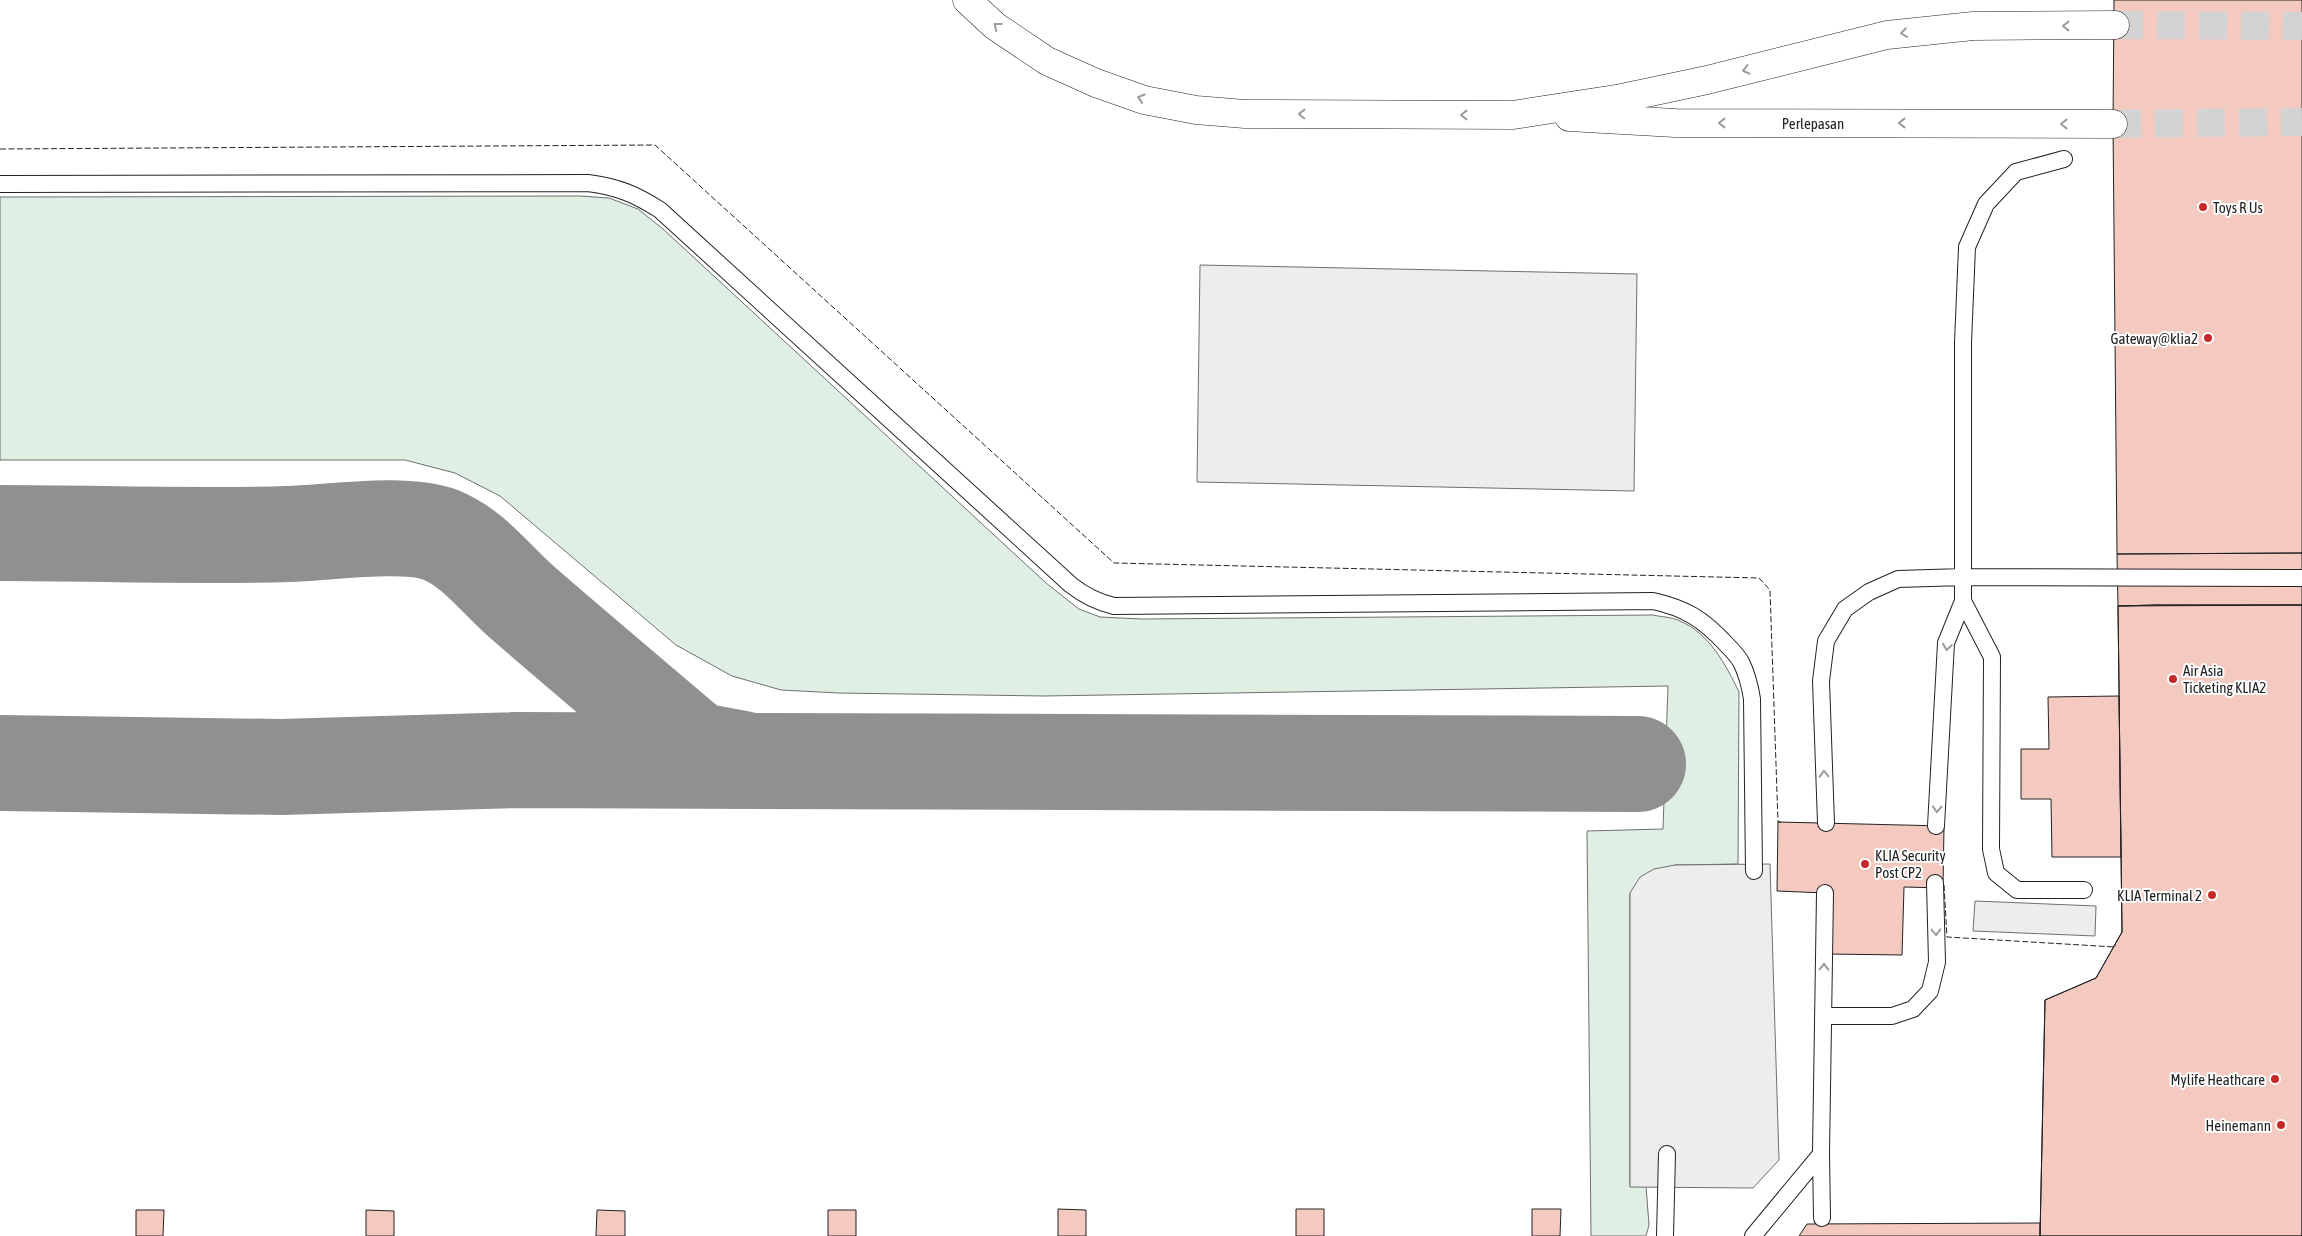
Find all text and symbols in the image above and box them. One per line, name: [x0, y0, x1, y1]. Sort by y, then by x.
one-way arrow: [2062, 21, 2070, 31]
one-way arrow: [993, 23, 1002, 32]
one-way arrow: [1899, 27, 1908, 37]
one-way arrow: [1741, 64, 1750, 75]
one-way arrow: [1137, 94, 1145, 104]
one-way arrow: [1298, 109, 1306, 120]
one-way arrow: [1460, 110, 1468, 120]
street label: Perlepasan: [1782, 115, 1844, 132]
one-way arrow: [1717, 118, 1725, 128]
one-way arrow: [1897, 118, 1905, 128]
one-way arrow: [2060, 119, 2068, 129]
place label: Toys R Us: [2213, 199, 2263, 216]
marker: Toys R Us: [2197, 201, 2209, 213]
place label: Gateway@klia2: [2111, 330, 2198, 347]
marker: Gateway@klia2: [2202, 332, 2214, 344]
one-way arrow: [1942, 643, 1952, 652]
place label: Air Asia Ticketing KLIA2: [2183, 662, 2266, 696]
marker: Air Asia Ticketing KLIA2: [2167, 673, 2179, 685]
one-way arrow: [1819, 770, 1830, 778]
one-way arrow: [1931, 806, 1942, 814]
place label: KLIA Security Post CP2: [1875, 847, 1946, 881]
marker: KLIA Security Post CP2: [1859, 858, 1871, 870]
place label: KLIA Terminal 2: [2117, 887, 2202, 904]
marker: KLIA Terminal 2: [2206, 889, 2218, 901]
one-way arrow: [1931, 928, 1941, 936]
one-way arrow: [1819, 963, 1829, 970]
place label: Mylife Heathcare: [2170, 1071, 2265, 1088]
marker: Mylife Heathcare: [2269, 1073, 2281, 1085]
place label: Heinemann: [2206, 1117, 2271, 1134]
marker: Heinemann: [2275, 1119, 2287, 1131]

